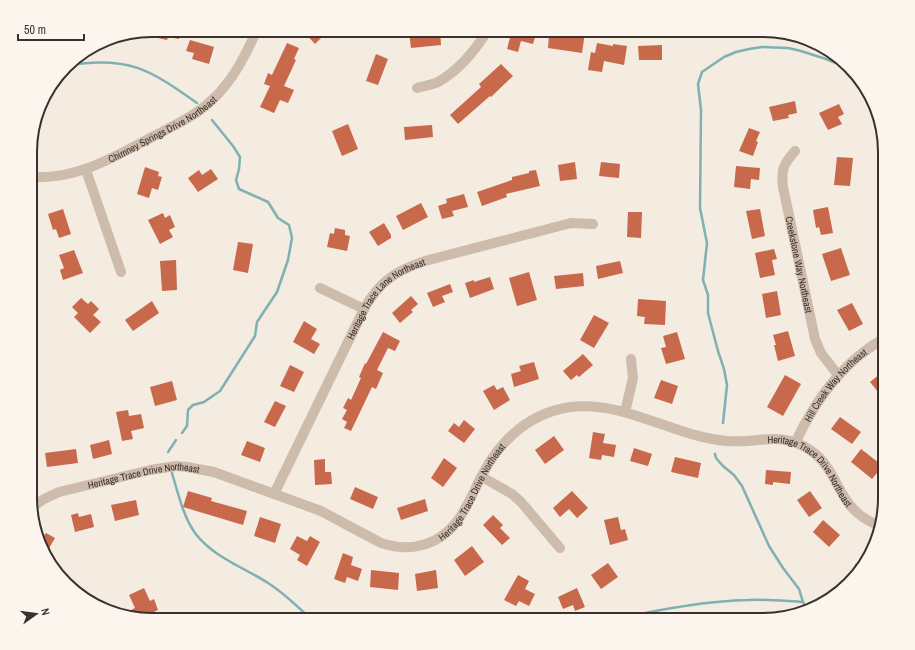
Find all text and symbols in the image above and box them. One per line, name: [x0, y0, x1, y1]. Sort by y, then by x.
scale bar: [18, 16, 84, 42]
text: 50 m: [24, 22, 46, 38]
street label: Chimney Springs Drive Northeast: [106, 93, 220, 166]
street label: Creekstone Way Northeast: [782, 215, 815, 315]
street label: Heritage Trace Lane Northeast: [344, 255, 428, 342]
street label: Hill Creek Way Northeast: [801, 345, 870, 424]
street label: Heritage Trace Drive Northeast: [767, 433, 855, 510]
street label: Heritage Trace Drive Northeast: [436, 440, 509, 544]
street label: Heritage Trace Drive Northeast: [86, 460, 201, 492]
north arrow: [16, 594, 56, 634]
text: N: [38, 607, 53, 616]

